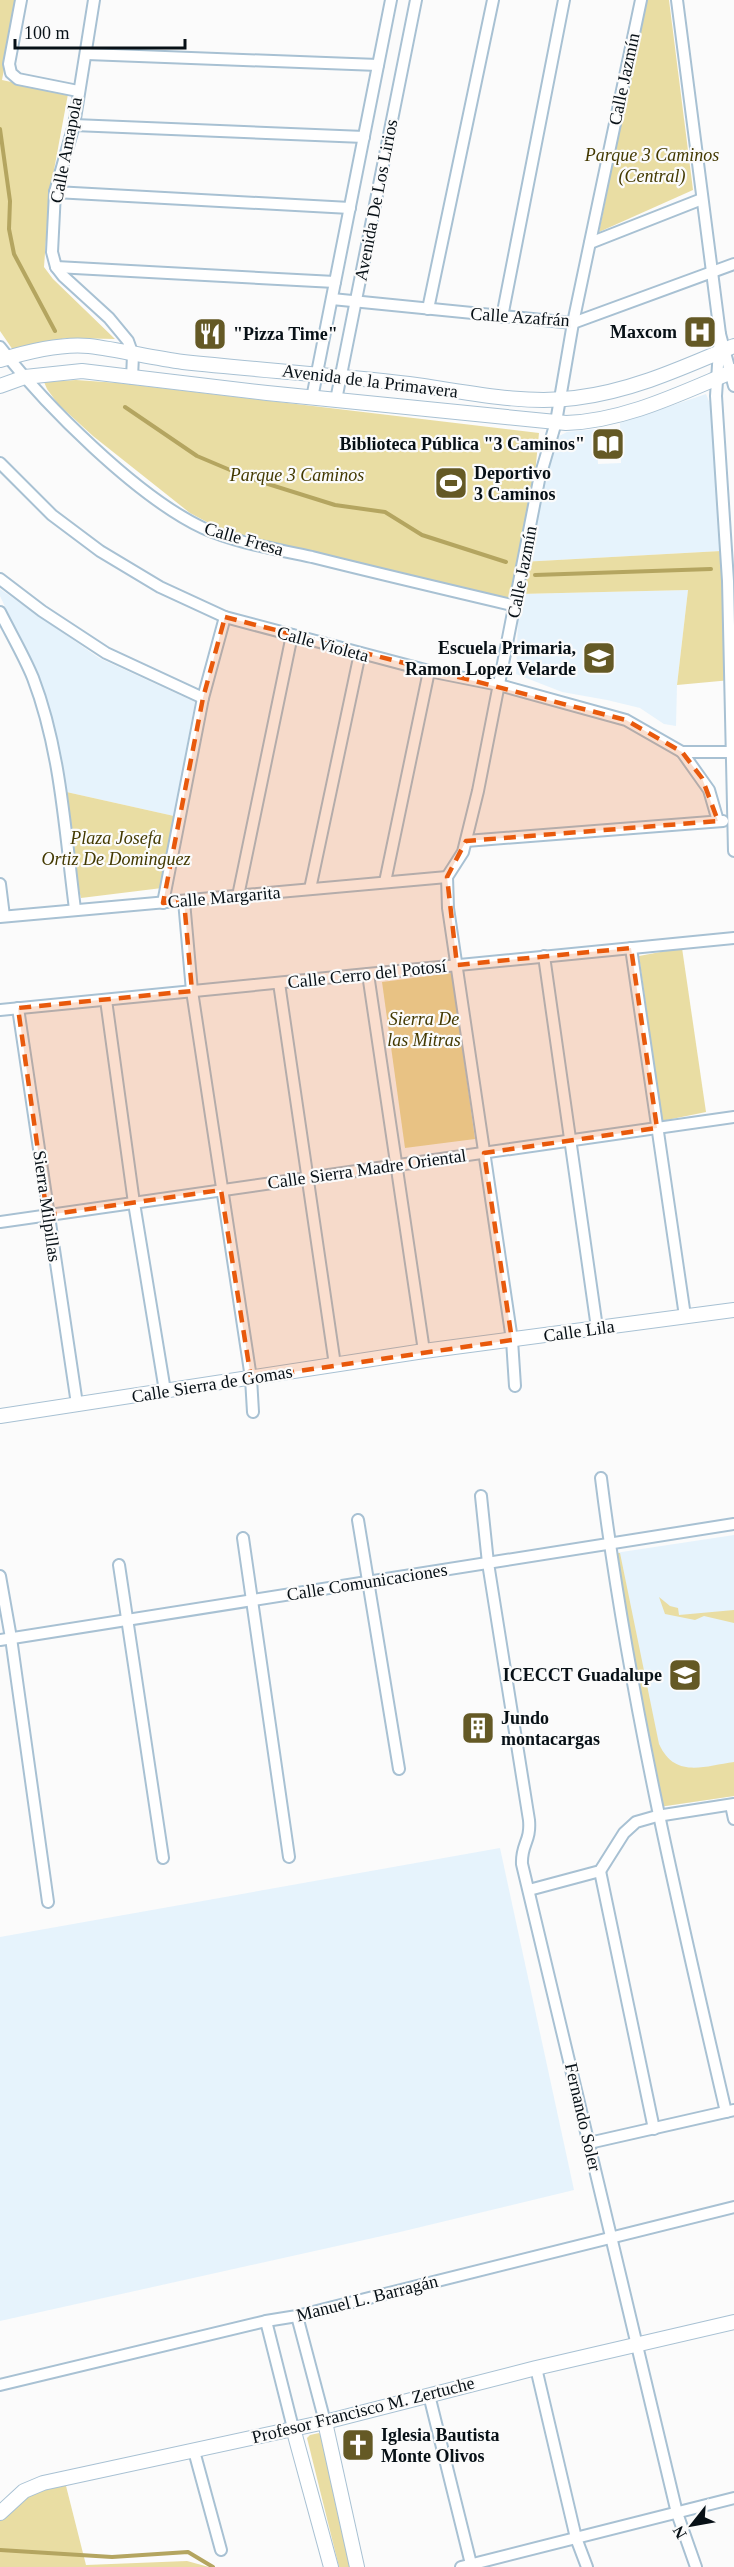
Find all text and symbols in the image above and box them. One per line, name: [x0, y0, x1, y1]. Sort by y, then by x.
scale bar: [15, 12, 184, 50]
text: 100 m: [24, 23, 70, 43]
street label: Calle Jazmín: [605, 31, 643, 127]
street label: Calle Amapola: [46, 95, 86, 205]
street label: Avenida De Los Lirios: [351, 118, 401, 282]
park label: Parque 3 Caminos (Central): [584, 145, 719, 187]
street label: Calle Azafrán: [470, 304, 570, 330]
hospital icon: Maxcom: [682, 314, 718, 350]
restaurant icon: "Pizza Time": [192, 316, 228, 352]
place label: Maxcom: [610, 322, 677, 342]
place label: "Pizza Time": [233, 324, 338, 344]
street label: Avenida de la Primavera: [281, 360, 459, 402]
library icon: Biblioteca Pública "3 Caminos": [590, 426, 626, 462]
place label: Biblioteca Pública "3 Caminos": [340, 434, 585, 454]
place label: Deportivo 3 Caminos: [474, 463, 556, 504]
park label: Parque 3 Caminos: [229, 465, 364, 485]
sports icon: Deportivo 3 Caminos: [433, 465, 469, 501]
street label: Calle Fresa: [202, 518, 286, 560]
street label: Calle Jazmín: [503, 524, 541, 620]
street label: Calle Violeta: [275, 622, 371, 666]
place label: Escuela Primaria, Ramon Lopez Velarde: [405, 638, 576, 679]
school or university icon: Escuela Primaria, Ramon Lopez Velarde: [581, 640, 617, 676]
park label: Plaza Josefa Ortiz De Dominguez: [42, 828, 191, 869]
street label: Calle Margarita: [167, 882, 281, 912]
street label: Calle Cerro del Potosí: [287, 956, 447, 992]
park label: Sierra De las Mitras: [387, 1009, 461, 1050]
street label: Calle Sierra Madre Oriental: [266, 1145, 468, 1193]
street label: Sierra Milpillas: [29, 1149, 65, 1263]
street label: Calle Lila: [542, 1316, 616, 1346]
street label: Calle Sierra de Gomas: [130, 1361, 294, 1407]
street label: Calle Comunicaciones: [285, 1559, 449, 1605]
school or university icon: ICECCT Guadalupe: [667, 1657, 703, 1693]
place label: ICECCT Guadalupe: [503, 1665, 662, 1685]
place label: Jundo montacargas: [501, 1708, 600, 1749]
building icon: Jundo montacargas: [460, 1710, 496, 1746]
street label: Fernando Soler: [561, 2061, 605, 2173]
street label: Manuel L. Barragán: [294, 2271, 440, 2325]
street label: Profesor Francisco M. Zertuche: [250, 2373, 476, 2447]
place label: Iglesia Bautista Monte Olivos: [381, 2425, 500, 2466]
church icon: Iglesia Bautista Monte Olivos: [340, 2427, 376, 2463]
north arrow: [662, 2495, 722, 2555]
text: N: [669, 2523, 690, 2542]

